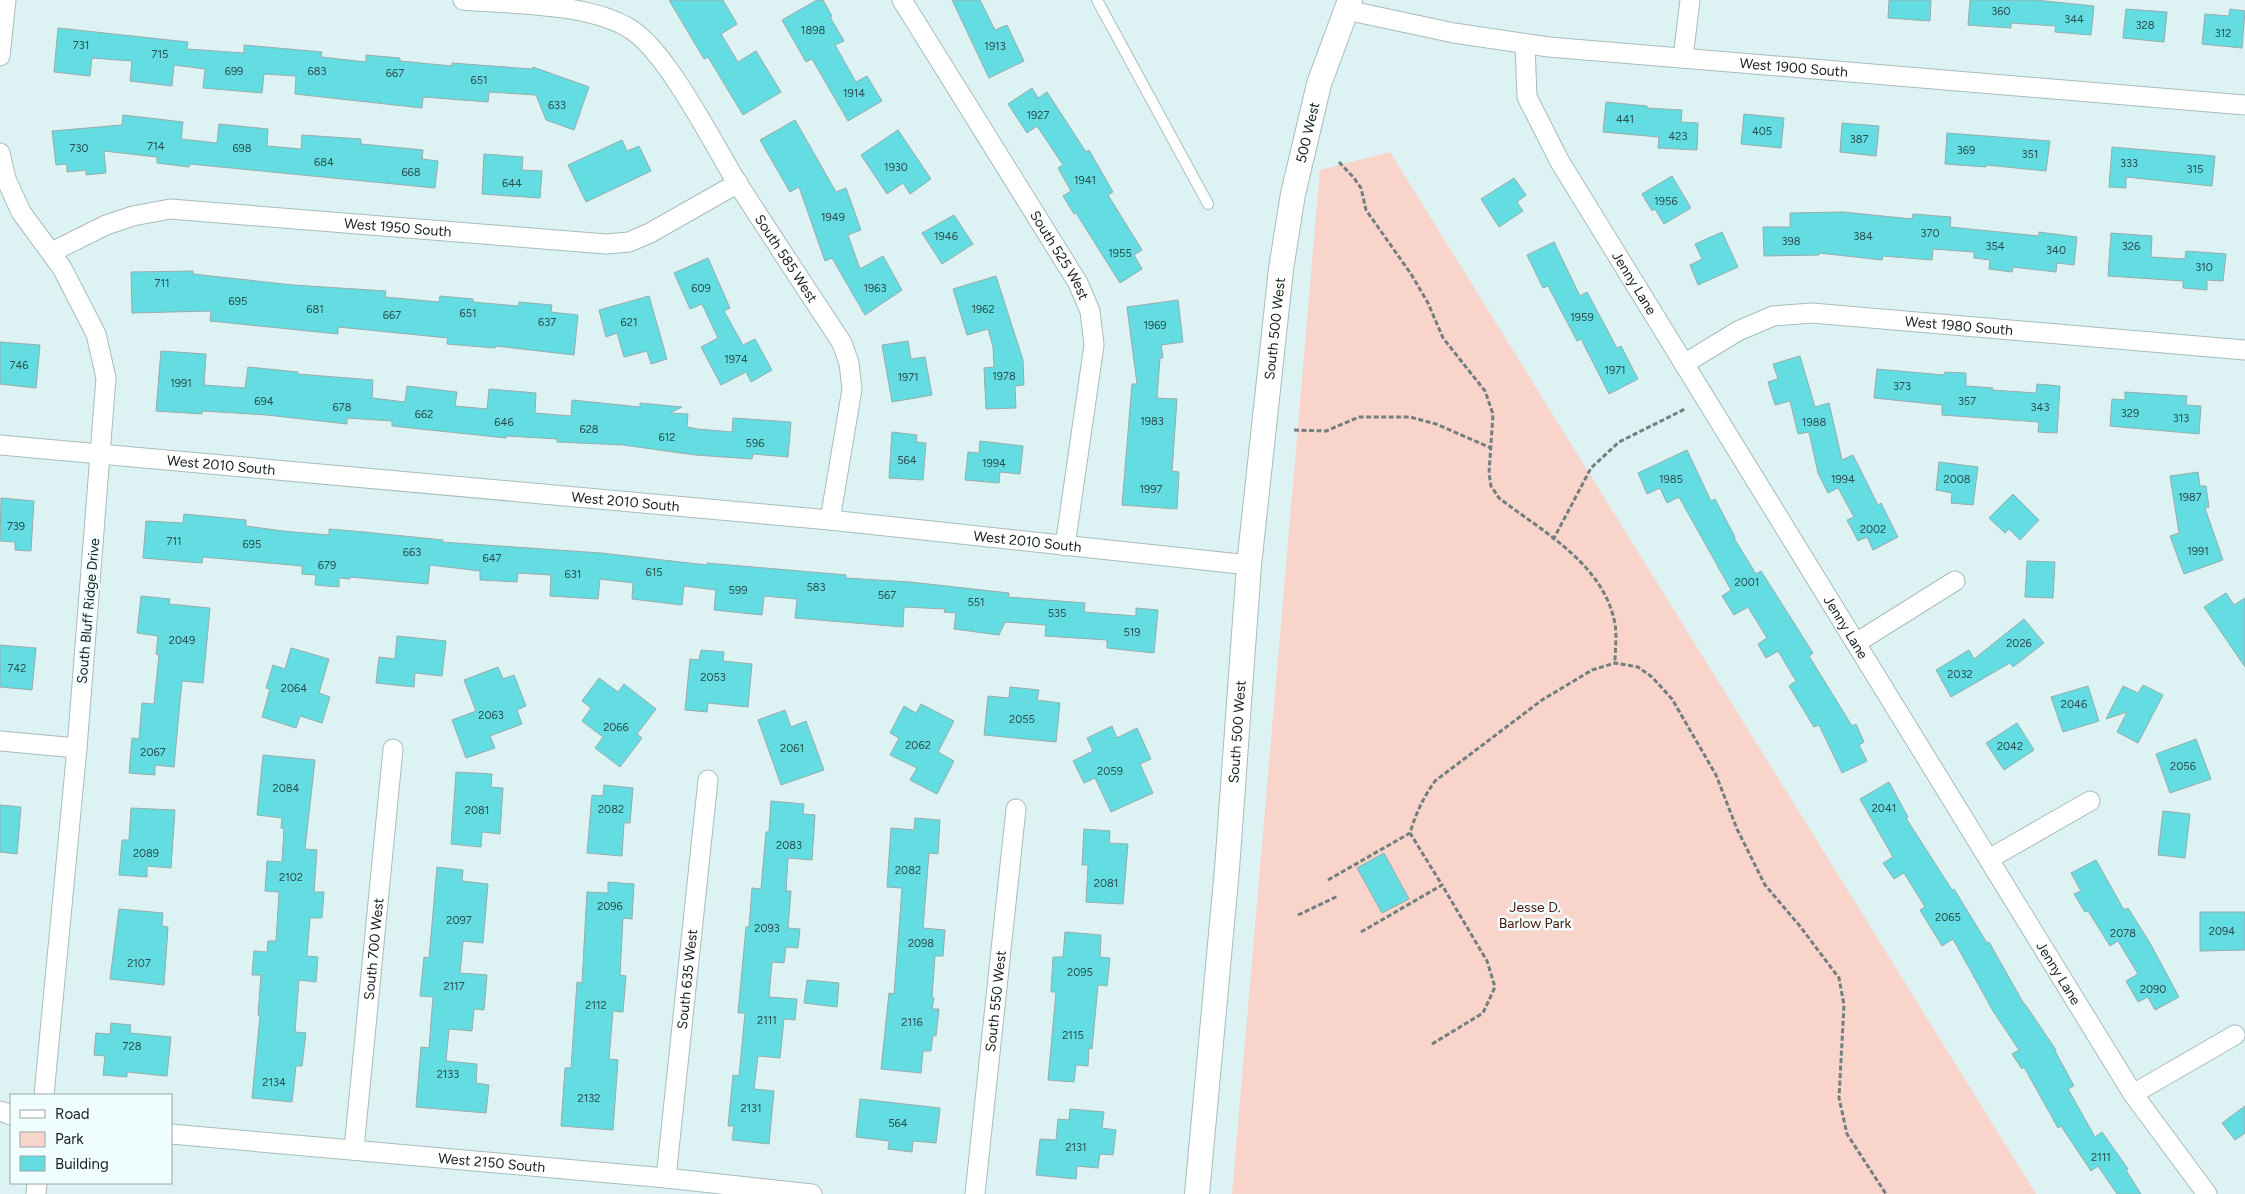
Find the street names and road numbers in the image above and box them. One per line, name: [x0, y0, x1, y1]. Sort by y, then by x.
street label: West 1900 South: [1739, 55, 1849, 81]
street label: 500 West: [1293, 101, 1323, 165]
street label: South 525 West: [1026, 208, 1092, 302]
street label: South 585 West: [751, 211, 821, 306]
street label: West 1950 South: [343, 215, 452, 241]
street label: Jenny Lane: [1608, 249, 1660, 318]
street label: South 500 West: [1261, 277, 1289, 381]
street label: West 1980 South: [1904, 313, 2014, 339]
street label: West 2010 South: [166, 452, 276, 479]
street label: West 2010 South: [571, 489, 680, 515]
street label: West 2010 South: [973, 527, 1082, 556]
street label: South Bluff Ridge Drive: [74, 537, 103, 685]
street label: Jenny Lane: [1820, 593, 1872, 662]
street label: South 500 West: [1225, 680, 1250, 784]
street label: South 700 West: [361, 897, 387, 1001]
street label: South 635 West: [674, 928, 701, 1030]
street label: Jenny Lane: [2032, 939, 2084, 1008]
street label: South 550 West: [982, 949, 1010, 1053]
street label: West 2150 South: [437, 1150, 546, 1176]

